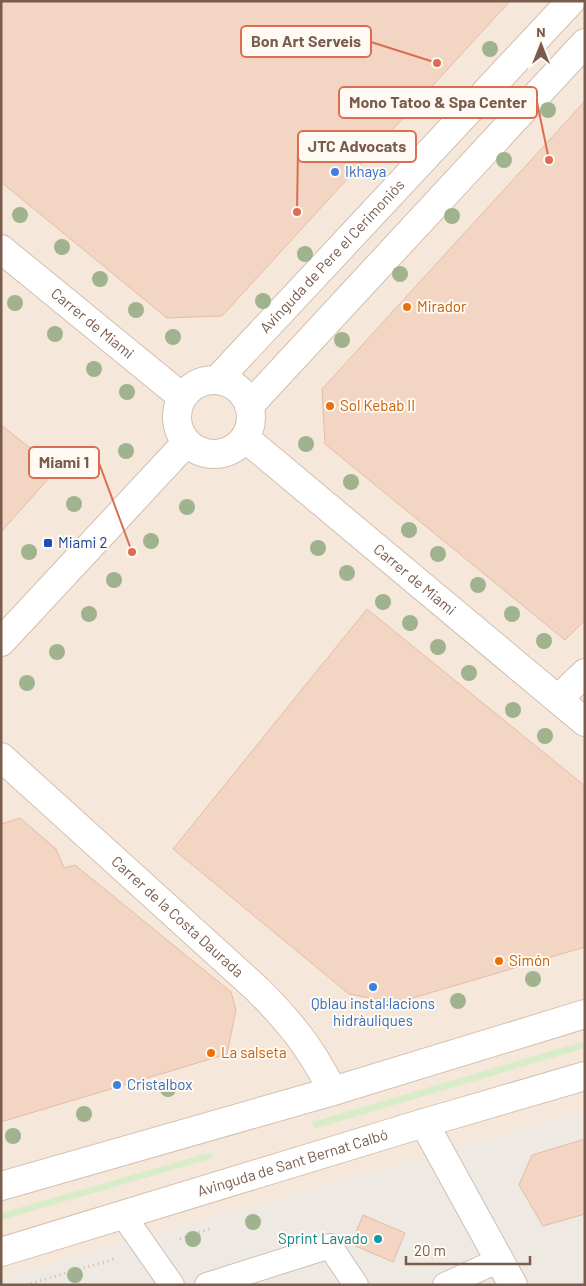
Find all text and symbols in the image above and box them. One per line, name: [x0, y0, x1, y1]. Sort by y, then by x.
north arrow: [516, 20, 566, 70]
text: N: [536, 23, 546, 40]
callout: Bon Art Serveis: [241, 26, 371, 57]
text: Bon Art Serveis: [251, 31, 361, 50]
callout: Mono Tatoo & Spa Center: [339, 87, 537, 118]
text: Mono Tatoo & Spa Center: [349, 92, 527, 111]
callout: JTC Advocats: [298, 131, 416, 162]
text: JTC Advocats: [308, 136, 406, 155]
place label: Ikhaya: [345, 162, 386, 180]
marker: Ikhaya: [329, 166, 341, 178]
street label: Avinguda de Pere el Cerimoniós: [256, 175, 408, 336]
street label: Carrer de Miami: [48, 284, 138, 362]
place label: Mirador: [417, 297, 467, 315]
marker: Mirador: [401, 301, 413, 313]
place label: Sol Kebab II: [340, 396, 415, 414]
marker: Sol Kebab II: [324, 400, 336, 412]
callout: Miami 1: [29, 447, 99, 478]
text: Miami 1: [39, 452, 89, 471]
place label: Miami 2: [58, 533, 108, 551]
marker: Miami 2: [42, 537, 54, 549]
street label: Carrer de Miami: [370, 539, 460, 618]
street label: Carrer de la Costa Daurada: [108, 852, 248, 981]
place label: Simón: [509, 951, 550, 969]
marker: Simón: [493, 955, 505, 967]
marker: Qblau instal·lacions hidràuliques: [367, 981, 379, 993]
place label: Qblau instal·lacions hidràuliques: [311, 994, 435, 1029]
place label: La salseta: [221, 1043, 287, 1061]
marker: La salseta: [205, 1047, 217, 1059]
place label: Cristalbox: [127, 1075, 192, 1093]
marker: Cristalbox: [111, 1079, 123, 1091]
street label: Avinguda de Sant Bernat Calbó: [195, 1125, 390, 1200]
place label: Sprint Lavado: [278, 1229, 368, 1247]
marker: Sprint Lavado: [372, 1233, 384, 1245]
scale bar: [406, 1234, 530, 1266]
text: 20 m: [414, 1241, 446, 1259]

